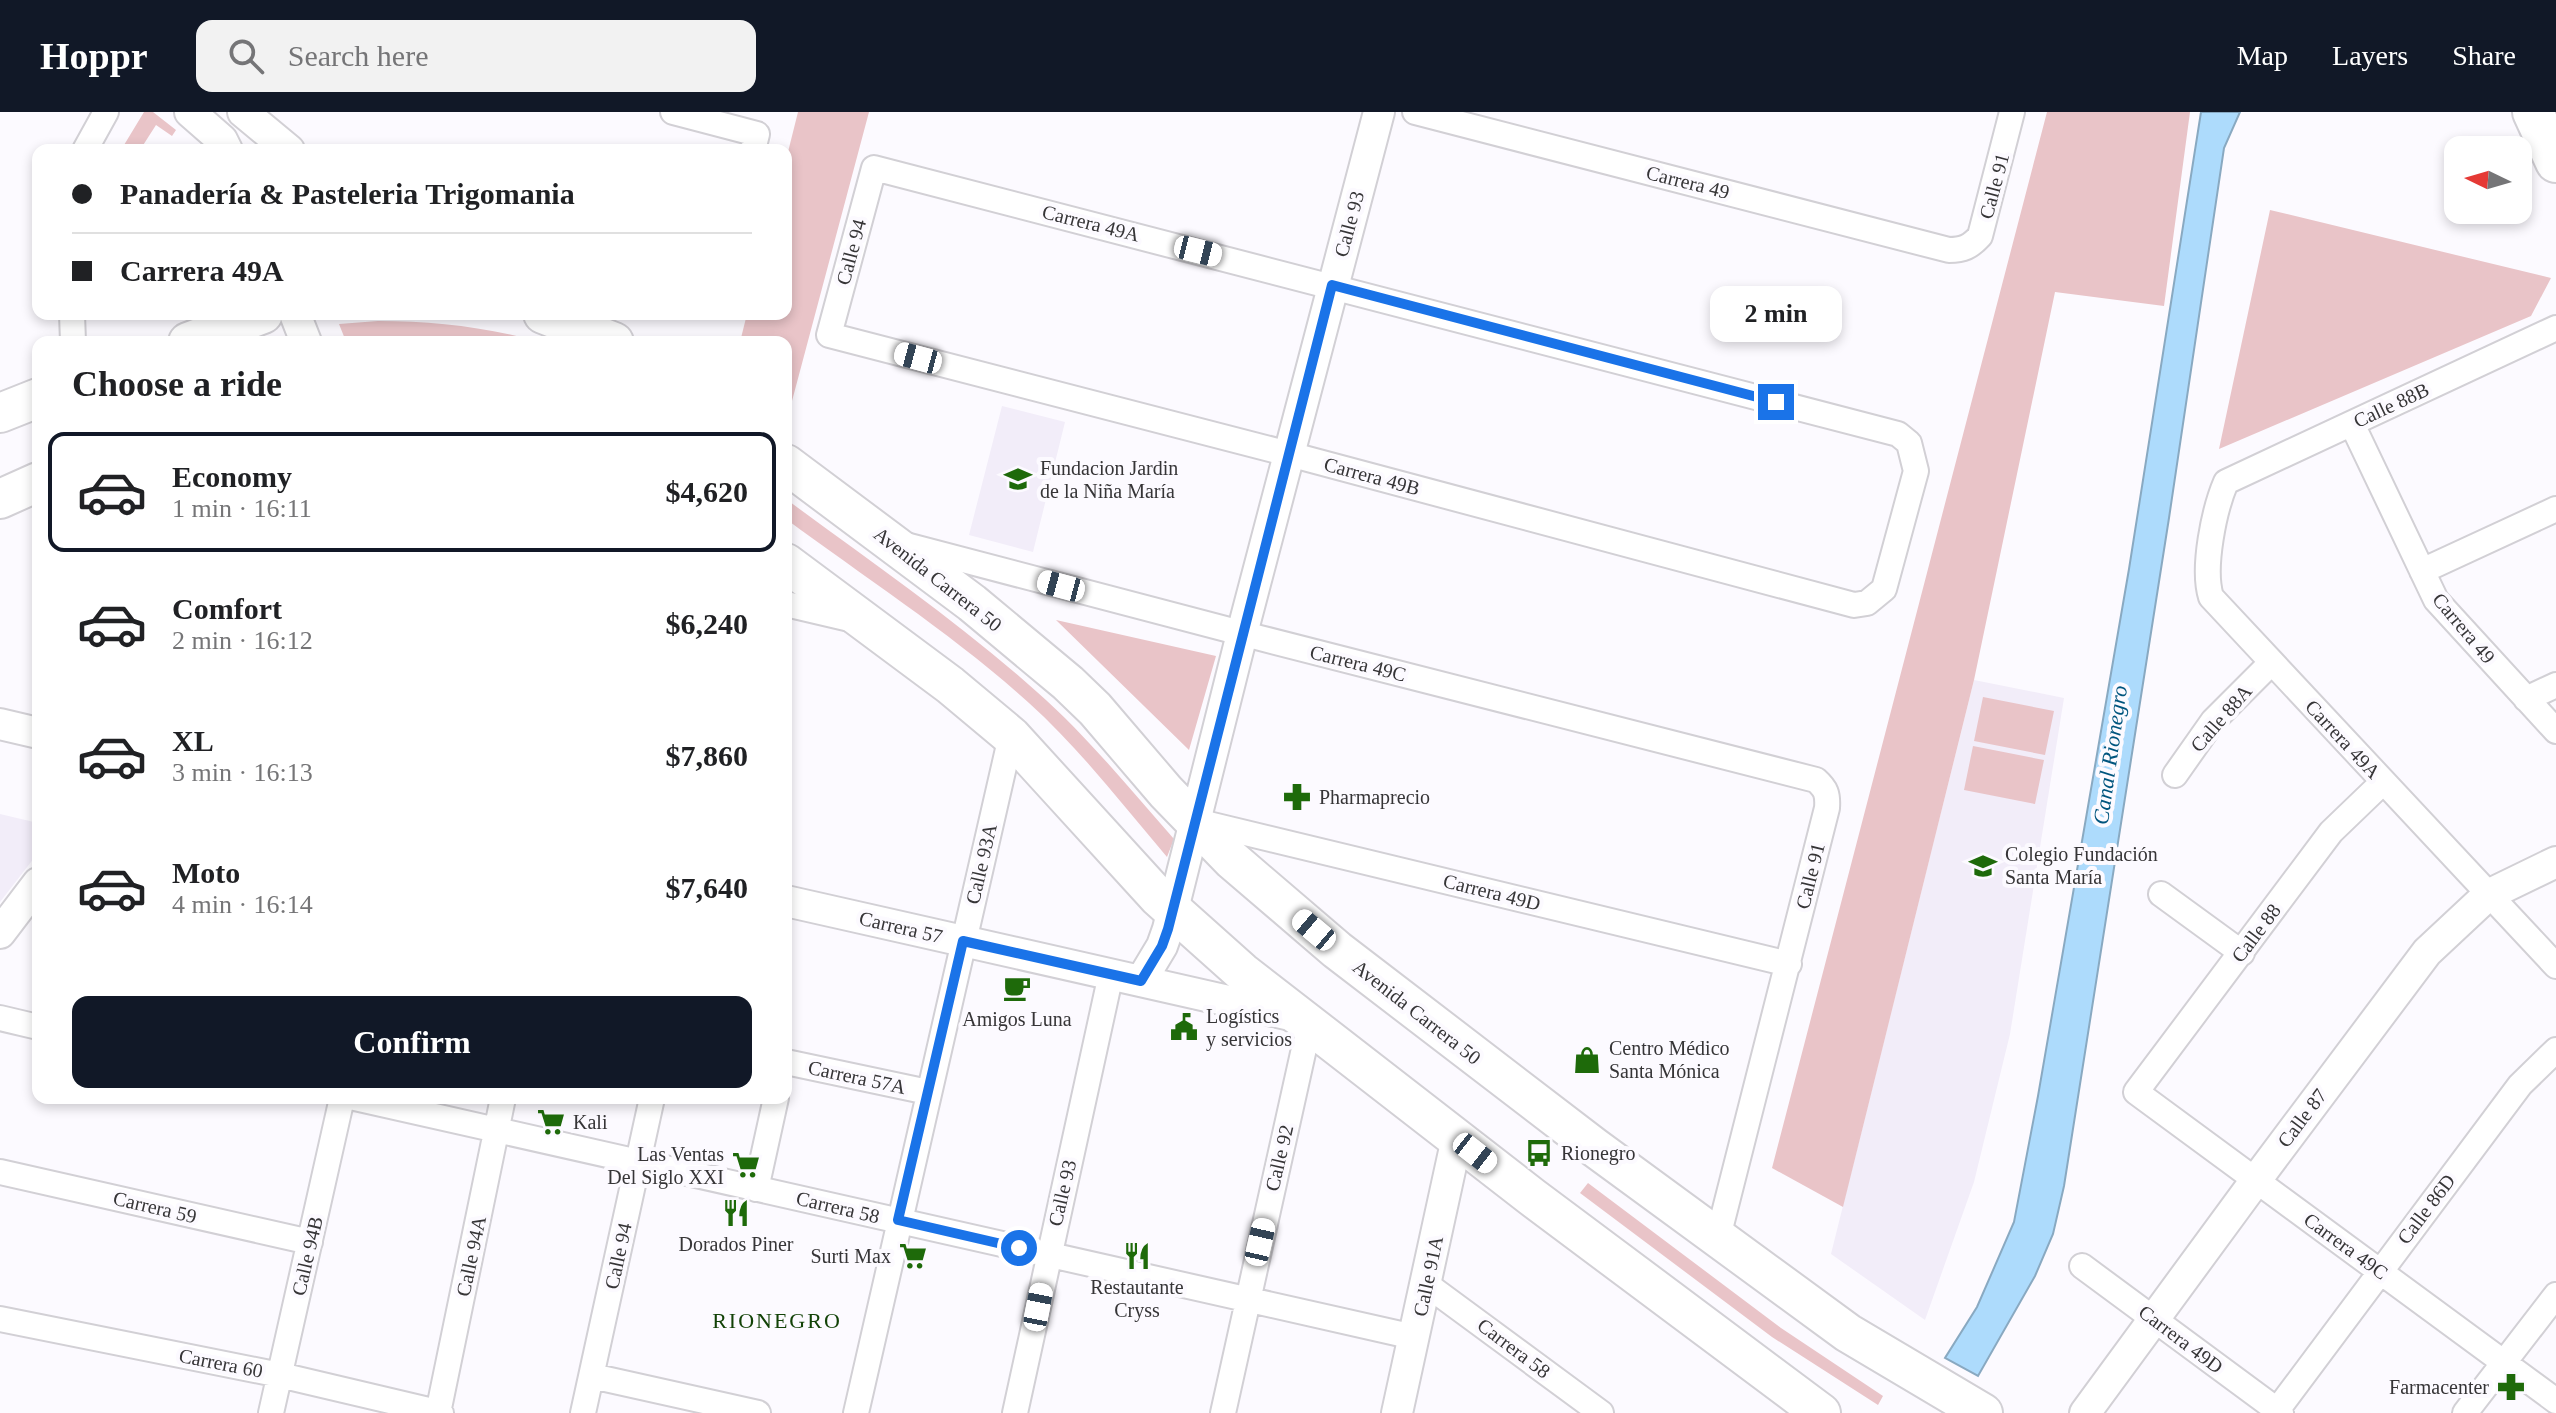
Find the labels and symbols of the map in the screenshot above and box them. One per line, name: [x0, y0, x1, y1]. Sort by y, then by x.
north arrow: [2444, 136, 2532, 224]
street label: Calle 91: [1975, 151, 2013, 221]
street label: Carrera 49: [1644, 161, 1732, 203]
street label: Calle 93: [1330, 189, 1368, 259]
street label: Carrera 49A: [1040, 200, 1142, 246]
street label: Calle 94: [832, 217, 870, 287]
car: [1172, 234, 1224, 268]
callout: 2 min: [1710, 286, 1842, 342]
car: [892, 340, 944, 376]
street label: Calle 88B: [2350, 378, 2432, 432]
route end: [1758, 384, 1794, 420]
street label: Carrera 49B: [1322, 453, 1422, 499]
place label: Fundacion Jardin de la Niña María: [1040, 457, 1178, 502]
school or university icon: Fundacion Jardin de la Niña María: [1003, 464, 1033, 494]
street label: Avenida Carrera 50: [870, 522, 1006, 636]
car: [1035, 568, 1087, 604]
street label: Carrera 49: [2428, 588, 2500, 668]
street label: Carrera 49C: [1308, 640, 1408, 686]
street label: Calle 88A: [2186, 680, 2256, 756]
water label: Canal Rionegro: [2088, 684, 2132, 826]
street label: Carrera 49A: [2301, 695, 2385, 783]
pharmacy icon: Pharmaprecio: [1282, 782, 1312, 812]
place label: Pharmaprecio: [1319, 786, 1430, 809]
street label: Calle 93A: [961, 821, 1001, 906]
street label: Calle 91: [1791, 841, 1829, 911]
place label: Colegio Fundación Santa María: [2005, 843, 2158, 888]
school or university icon: Colegio Fundación Santa María: [1968, 851, 1998, 881]
street label: Carrera 49D: [1441, 869, 1543, 915]
street label: Calle 88: [2227, 900, 2285, 966]
car: [1288, 905, 1340, 955]
street label: Carrera 57: [857, 907, 945, 947]
street label: Avenida Carrera 50: [1349, 955, 1485, 1069]
cafe icon: Amigos Luna: [1002, 973, 1032, 1003]
place label: Logístics y servicios: [1206, 1005, 1292, 1051]
place label: Amigos Luna: [962, 1008, 1072, 1031]
public building icon: Logístics y servicios: [1169, 1012, 1199, 1042]
place label: Centro Médico Santa Mónica: [1609, 1037, 1730, 1082]
shop icon: Centro Médico Santa Mónica: [1572, 1045, 1602, 1075]
street label: Carrera 57A: [806, 1056, 908, 1098]
street label: Calle 87: [2273, 1085, 2331, 1151]
supermarket icon: Kali: [536, 1107, 566, 1137]
place label: Kali: [573, 1111, 608, 1133]
street label: Calle 92: [1261, 1123, 1297, 1193]
car: [1449, 1129, 1501, 1177]
bus stop icon: Rionegro: [1524, 1138, 1554, 1168]
place label: Rionegro: [1561, 1142, 1635, 1165]
place label: Las Ventas Del Siglo XXI: [607, 1143, 724, 1189]
supermarket icon: Las Ventas Del Siglo XXI: [731, 1150, 761, 1180]
street label: Calle 93: [1044, 1158, 1080, 1228]
street label: Calle 86D: [2393, 1170, 2459, 1248]
street label: Carrera 59: [111, 1187, 199, 1227]
street label: Carrera 58: [794, 1187, 882, 1227]
restaurant icon: Dorados Piner: [721, 1198, 751, 1228]
street label: Carrera 49C: [2300, 1208, 2392, 1284]
street label: Calle 94A: [452, 1213, 490, 1298]
street label: Calle 94B: [287, 1214, 327, 1298]
car: [1243, 1216, 1277, 1268]
street label: Calle 94: [600, 1221, 636, 1291]
route start: [1001, 1230, 1037, 1266]
place label: Dorados Piner: [679, 1233, 794, 1255]
street label: Calle 91A: [1409, 1233, 1447, 1318]
supermarket icon: Surti Max: [898, 1241, 928, 1271]
restaurant icon: Restautante Cryss: [1122, 1241, 1152, 1271]
place label: Surti Max: [810, 1245, 891, 1267]
place label: Restautante Cryss: [1090, 1276, 1184, 1322]
car: [1022, 1281, 1054, 1333]
street label: Carrera 49D: [2135, 1300, 2227, 1378]
district label: RIONEGRO: [712, 1308, 842, 1333]
street label: Carrera 58: [1473, 1314, 1555, 1382]
street label: Carrera 60: [177, 1344, 265, 1382]
pharmacy icon: Farmacenter: [2496, 1372, 2526, 1402]
place label: Farmacenter: [2389, 1376, 2489, 1398]

